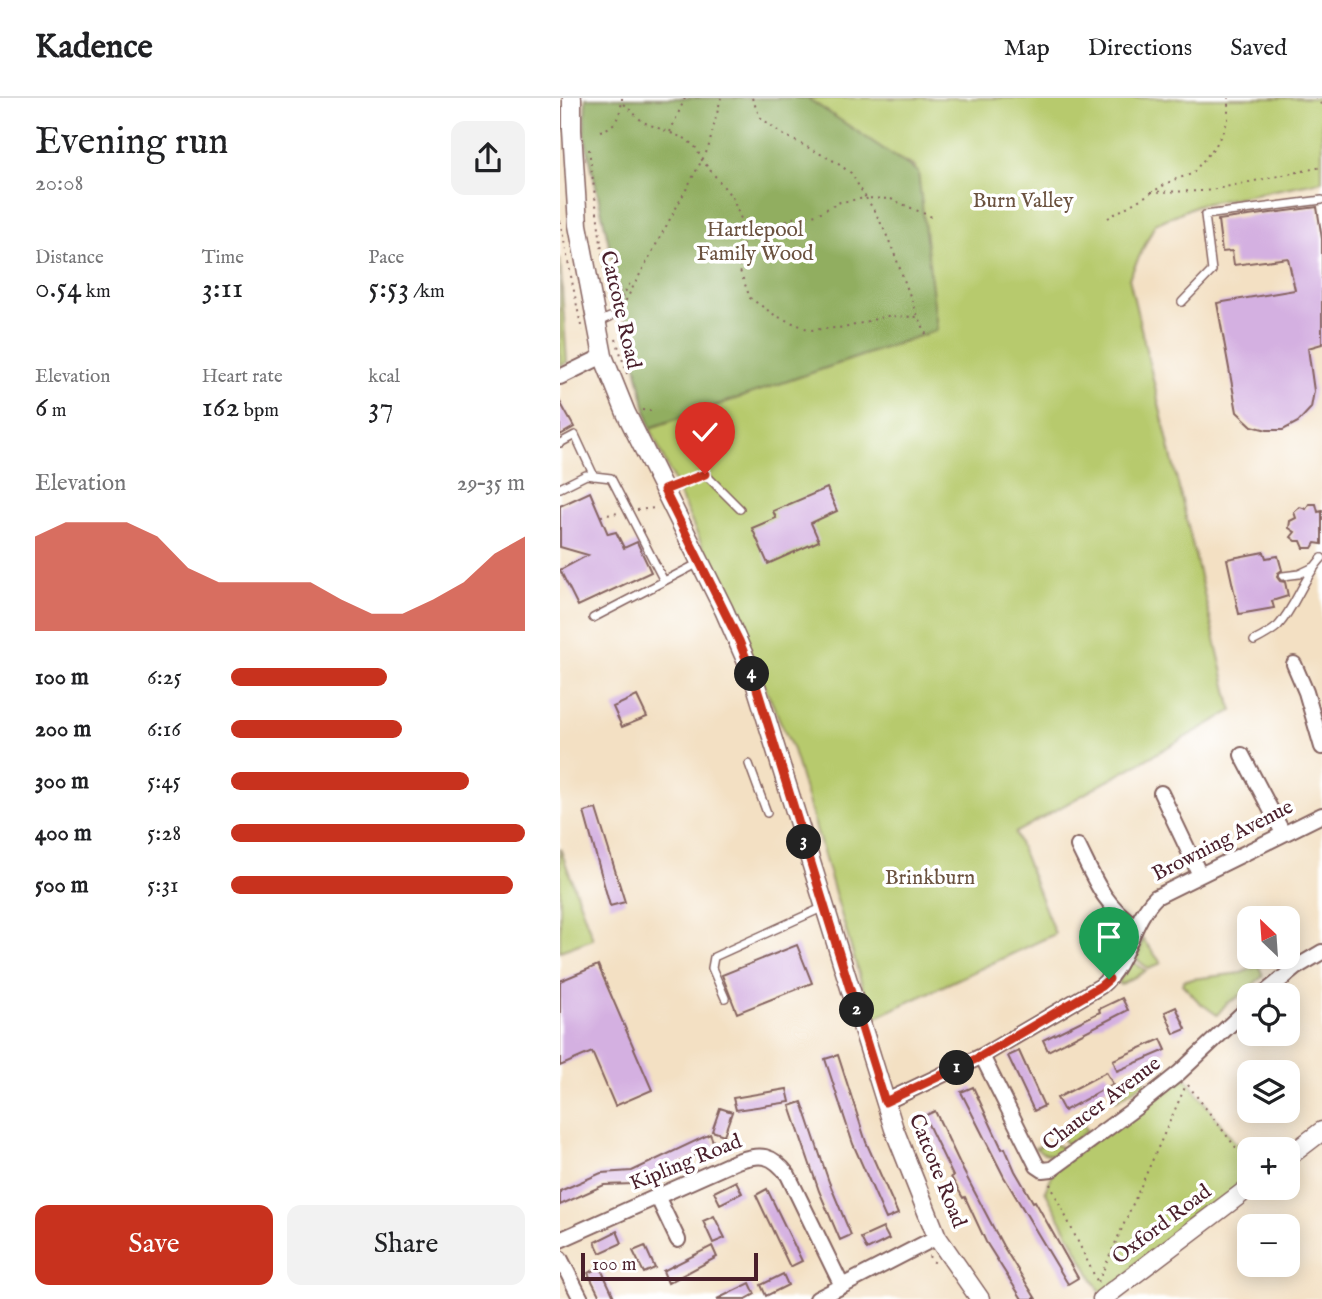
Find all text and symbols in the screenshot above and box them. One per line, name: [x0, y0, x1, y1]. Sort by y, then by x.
text: Kadence: [35, 27, 153, 69]
text: Map: [1004, 33, 1050, 64]
text: Directions: [1088, 33, 1192, 64]
text: Saved: [1230, 33, 1287, 64]
text: Evening run: [35, 119, 229, 167]
button: share: [451, 121, 525, 195]
text: 20:08: [35, 169, 83, 198]
park label: Burn Valley: [972, 188, 1074, 215]
park label: Hartlepool Family Wood: [696, 217, 814, 268]
text: Distance: [35, 246, 104, 270]
text: Time: [202, 246, 244, 270]
text: Pace: [368, 246, 404, 270]
street label: Catcote Road: [593, 248, 647, 373]
text: 0.54: [35, 270, 82, 308]
text: 3:11: [202, 270, 243, 308]
text: 5:53: [368, 270, 409, 308]
text: km: [82, 280, 111, 304]
text: /km: [409, 280, 445, 304]
text: Elevation: [35, 365, 110, 389]
text: Heart rate: [202, 365, 283, 389]
text: kcal: [368, 365, 400, 389]
text: 6: [35, 389, 48, 427]
text: 162: [202, 389, 240, 427]
text: 37: [368, 389, 394, 427]
text: m: [48, 399, 66, 423]
text: bpm: [240, 399, 279, 423]
pin: [675, 402, 735, 474]
icon: check: [686, 413, 724, 451]
text: Elevation: [35, 469, 126, 498]
text: 29–35 m: [457, 469, 525, 498]
pin: 4: [734, 656, 770, 692]
text: 4: [747, 661, 756, 685]
text: 100 m: [35, 663, 89, 692]
text: 6:25: [147, 663, 182, 692]
text: 200 m: [35, 715, 91, 744]
text: 6:16: [147, 715, 181, 744]
text: 300 m: [35, 767, 89, 796]
text: 5:45: [147, 767, 181, 796]
street label: Browning Avenue: [1148, 794, 1298, 888]
text: 400 m: [35, 819, 92, 848]
text: 5:28: [147, 819, 181, 848]
pin: 3: [786, 824, 822, 860]
text: 3: [800, 829, 807, 853]
park label: Brinkburn: [885, 865, 975, 892]
text: 500 m: [35, 871, 89, 900]
text: 5:31: [147, 871, 179, 900]
north arrow: [1237, 906, 1300, 970]
map controls: [1237, 906, 1300, 1277]
pin: [1079, 907, 1139, 979]
icon: arrive: [1090, 918, 1128, 956]
button: locate: [1237, 983, 1300, 1046]
pin: 2: [840, 992, 874, 1028]
text: 2: [852, 997, 861, 1021]
street label: Chaucer Avenue: [1037, 1050, 1167, 1157]
pin: 1: [940, 1051, 974, 1086]
text: 1: [953, 1055, 960, 1079]
button: layers: [1237, 1060, 1300, 1123]
street label: Catcote Road: [902, 1110, 972, 1233]
street label: Kipling Road: [626, 1128, 747, 1198]
button: +: [1237, 1137, 1300, 1200]
street label: Oxford Road: [1107, 1178, 1218, 1271]
button: Save: [35, 1205, 273, 1285]
button: Share: [287, 1205, 525, 1285]
button: −: [1237, 1214, 1300, 1277]
scale bar: [581, 1250, 758, 1282]
text: 100 m: [592, 1253, 636, 1277]

